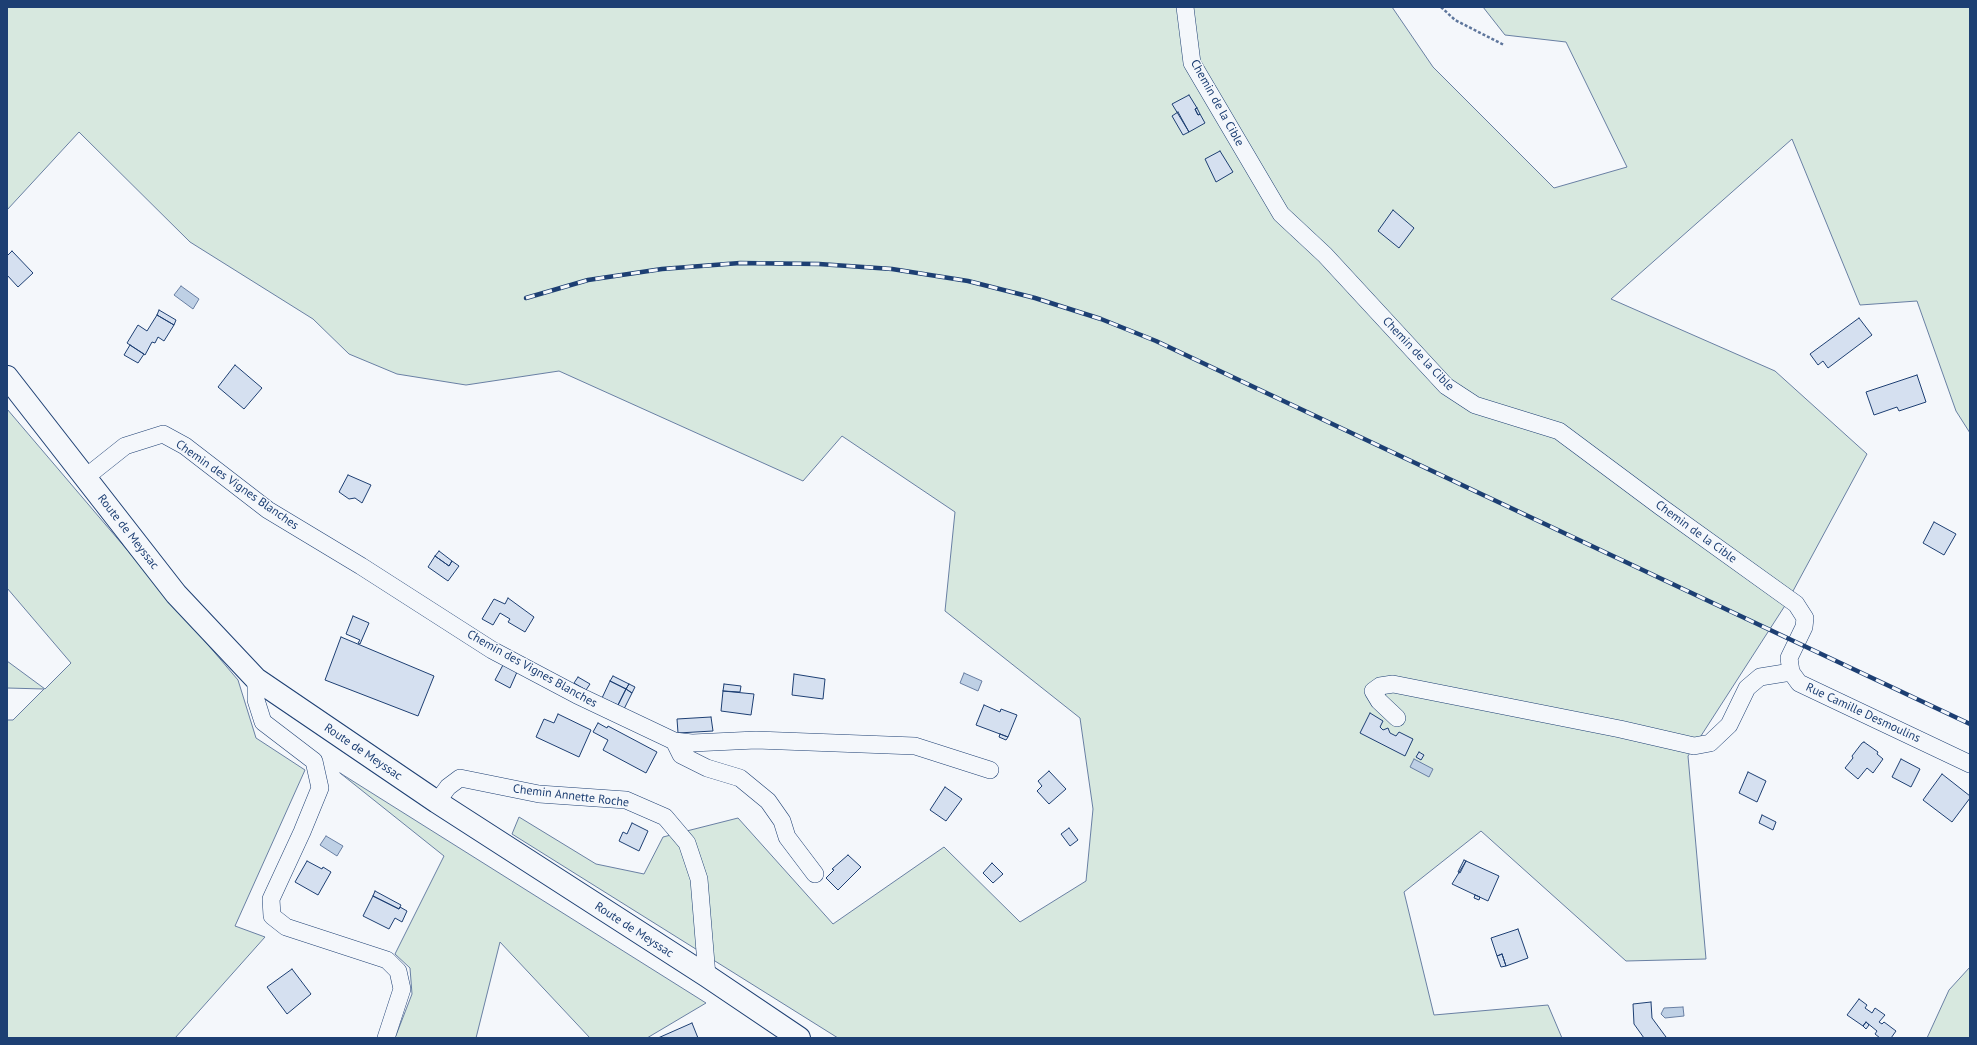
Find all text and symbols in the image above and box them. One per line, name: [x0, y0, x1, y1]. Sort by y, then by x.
street label: Chemin de la Cible: [1187, 57, 1247, 149]
street label: Chemin de la Cible: [1379, 314, 1457, 394]
street label: Chemin des Vignes Blanches: [173, 437, 301, 533]
street label: Route de Meyssac: [94, 492, 162, 572]
street label: Chemin de la Cible: [1653, 498, 1739, 566]
street label: Chemin des Vignes Blanches: [464, 627, 600, 711]
street label: Rue Camille Desmoulins: [1803, 680, 1923, 746]
street label: Route de Meyssac: [321, 721, 405, 783]
street label: Chemin Annette Roche: [512, 782, 630, 810]
street label: Route de Meyssac: [592, 899, 676, 961]

